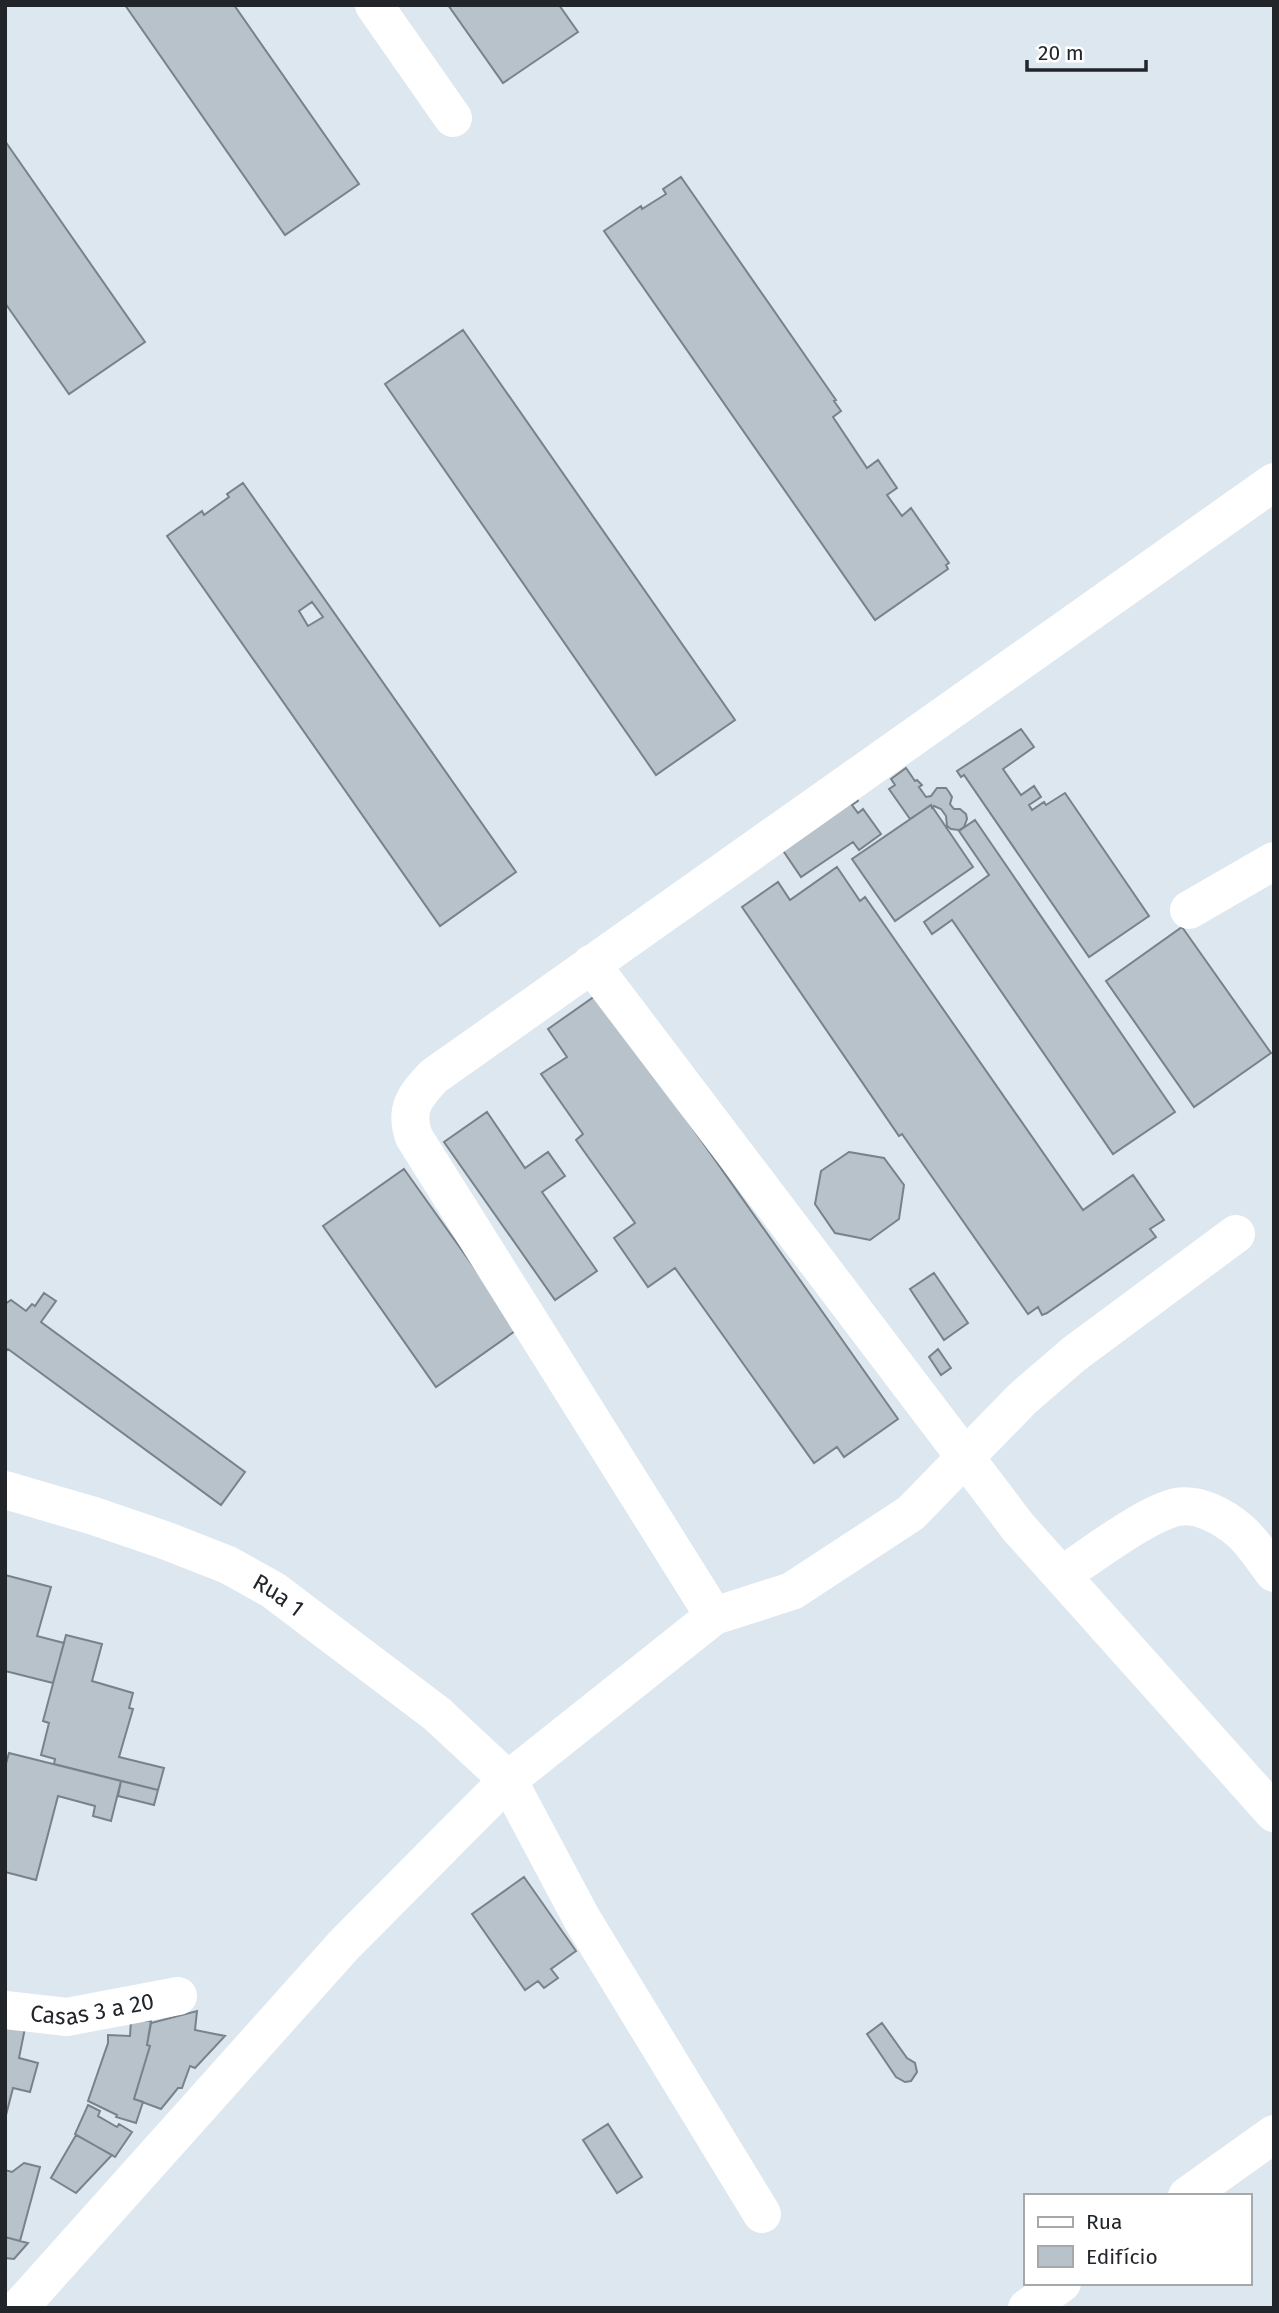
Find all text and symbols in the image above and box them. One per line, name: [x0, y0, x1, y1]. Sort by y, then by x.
scale bar: [1027, 28, 1146, 72]
text: 20 m: [1038, 40, 1084, 66]
street label: Rua 1: [248, 1568, 309, 1622]
street label: Casas 3 a 20: [29, 1987, 156, 2031]
legend: [1024, 2194, 1251, 2285]
text: Rua: [1086, 2209, 1122, 2235]
text: Edifício: [1086, 2244, 1158, 2270]

